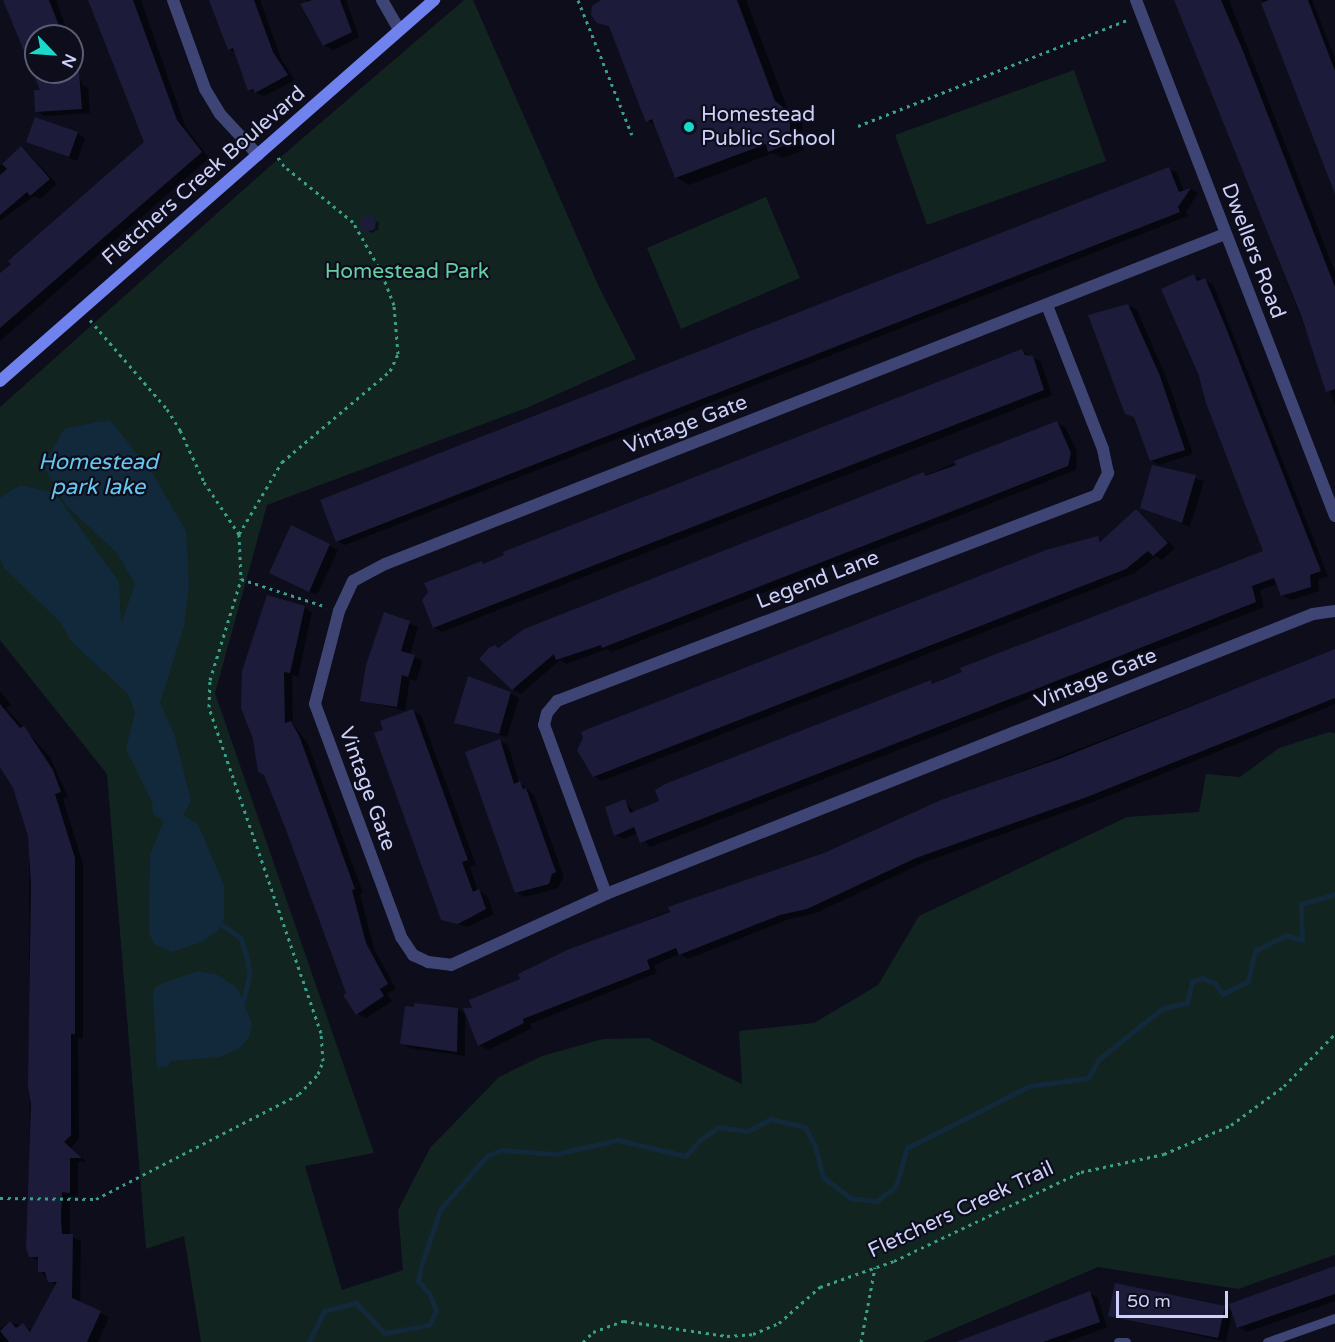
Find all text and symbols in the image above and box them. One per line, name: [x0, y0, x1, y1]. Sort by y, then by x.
north arrow: [24, 24, 84, 84]
text: N: [57, 51, 80, 71]
street label: Fletchers Creek Boulevard: [97, 81, 311, 271]
place label: Homestead Public School: [701, 102, 836, 152]
marker: Homestead Public School: [682, 120, 696, 134]
street label: Dwellers Road: [1216, 180, 1290, 322]
park label: Homestead Park: [325, 259, 489, 285]
street label: Vintage Gate: [621, 390, 751, 460]
water label: Homestead park lake: [38, 449, 158, 500]
street label: Legend Lane: [753, 545, 883, 615]
street label: Vintage Gate: [1031, 643, 1161, 715]
street label: Vintage Gate: [333, 724, 401, 854]
street label: Fletchers Creek Trail: [864, 1156, 1058, 1264]
scale bar: [1119, 1279, 1232, 1317]
text: 50 m: [1127, 1290, 1171, 1312]

